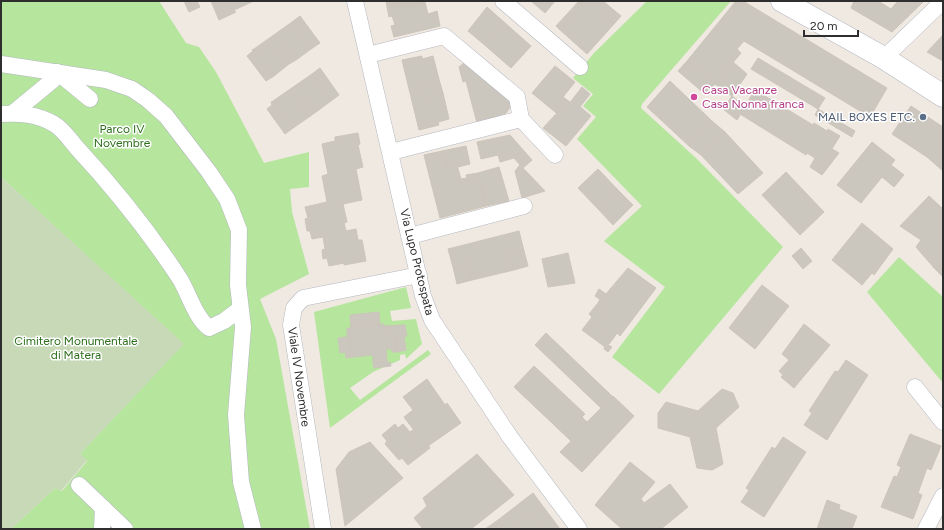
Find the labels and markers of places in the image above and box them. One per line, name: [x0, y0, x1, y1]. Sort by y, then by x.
place label: Casa Vacanze Casa Nonna franca: [702, 83, 804, 111]
marker: Casa Vacanze Casa Nonna franca: [689, 92, 699, 102]
place label: MAIL BOXES ETC.: [818, 110, 915, 124]
marker: MAIL BOXES ETC.: [918, 112, 928, 122]

